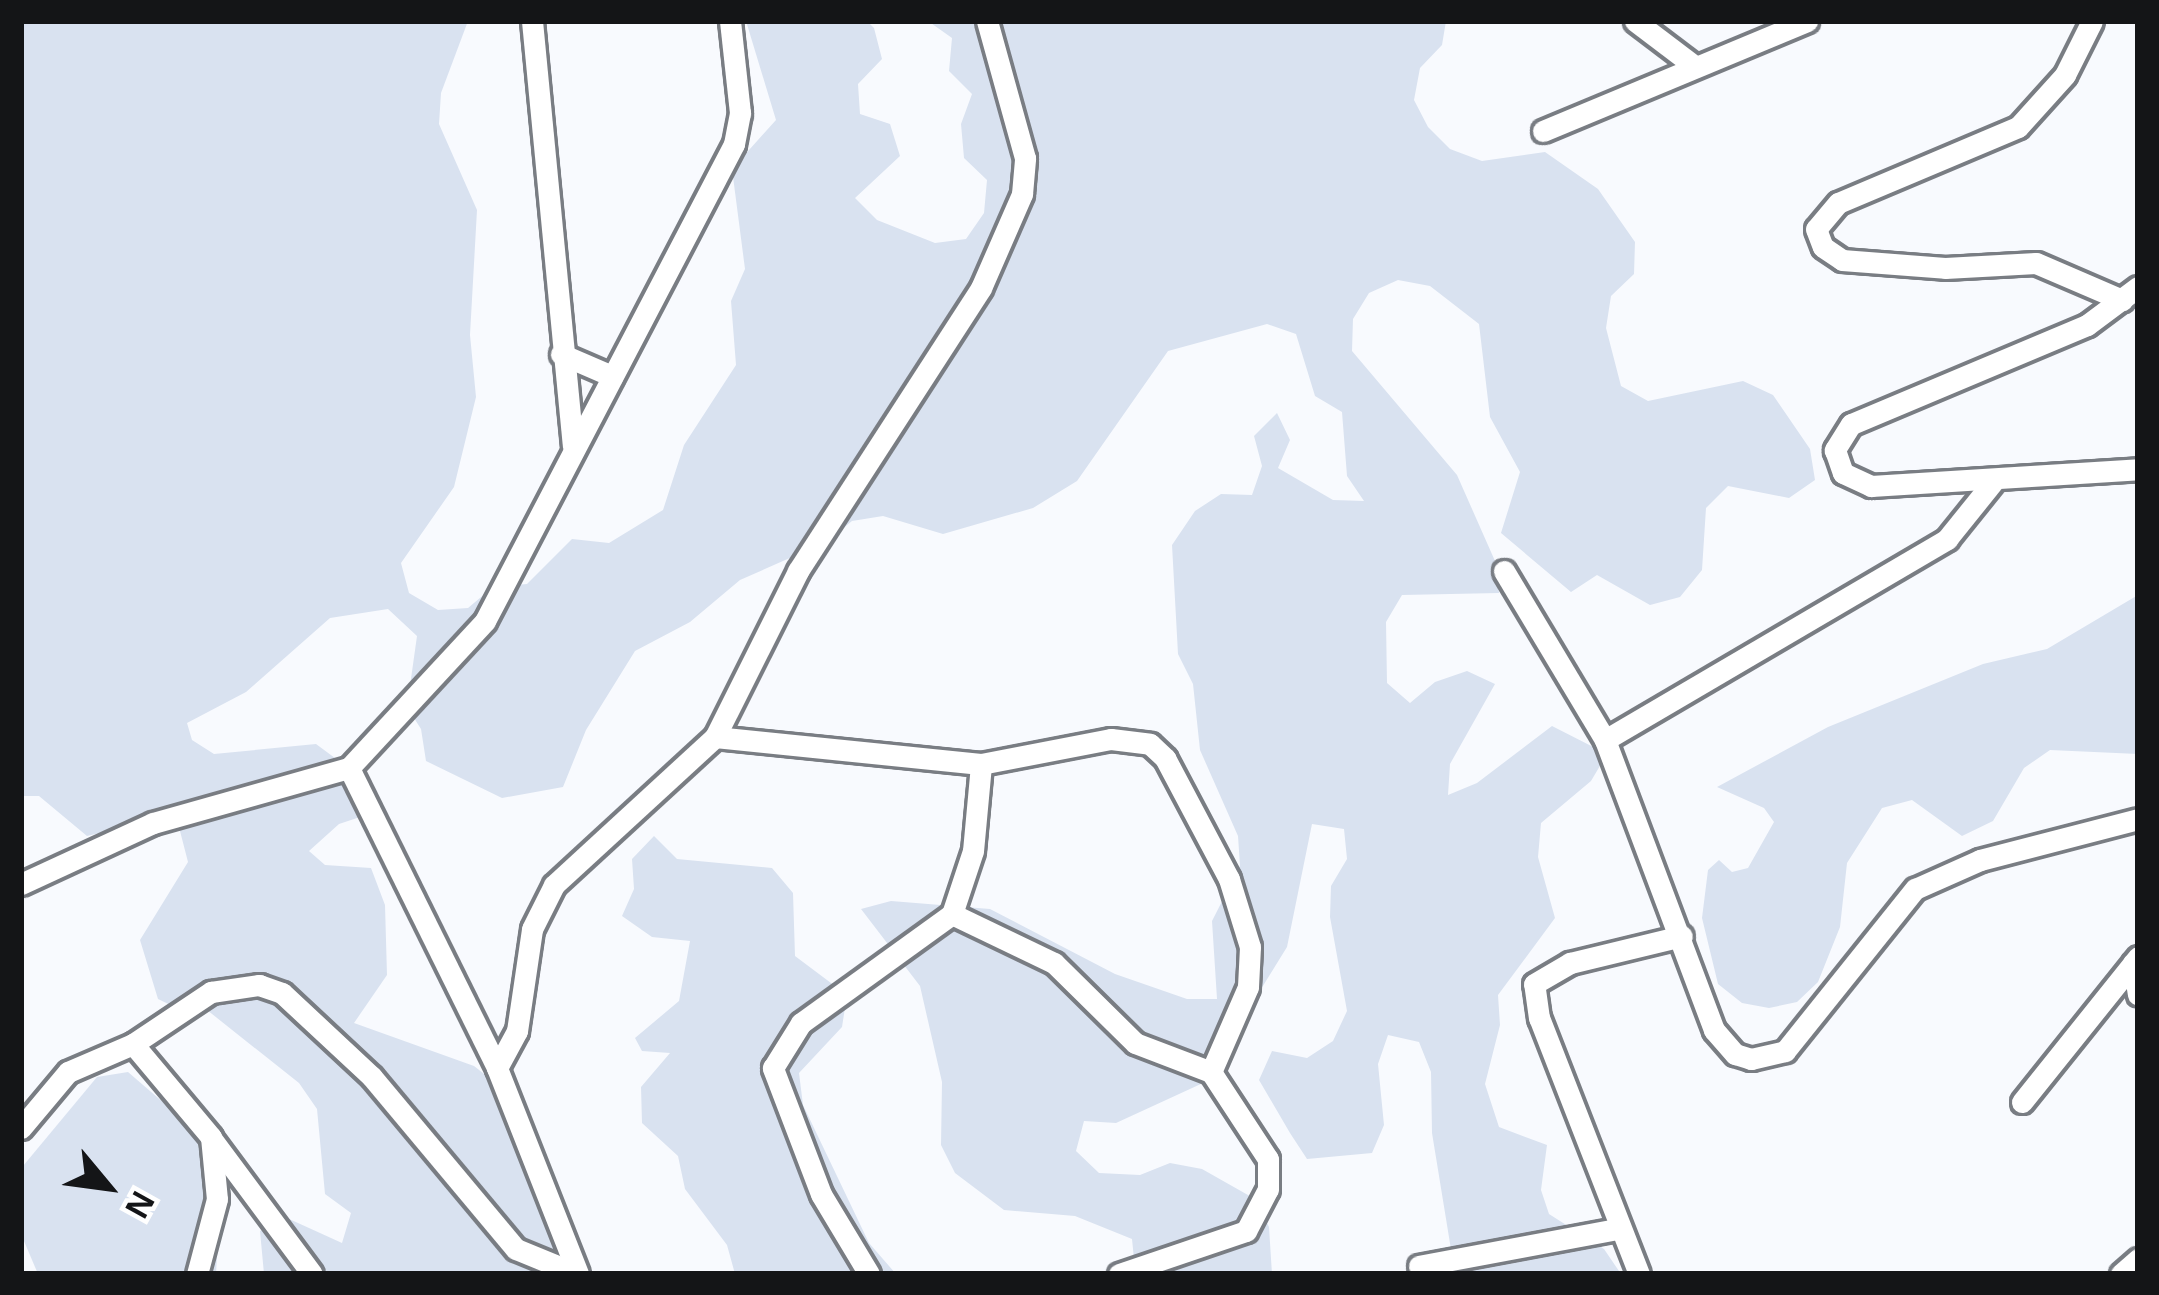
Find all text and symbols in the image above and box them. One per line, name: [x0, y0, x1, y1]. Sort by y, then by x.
north arrow: [48, 1127, 168, 1247]
text: N: [118, 1185, 162, 1224]

